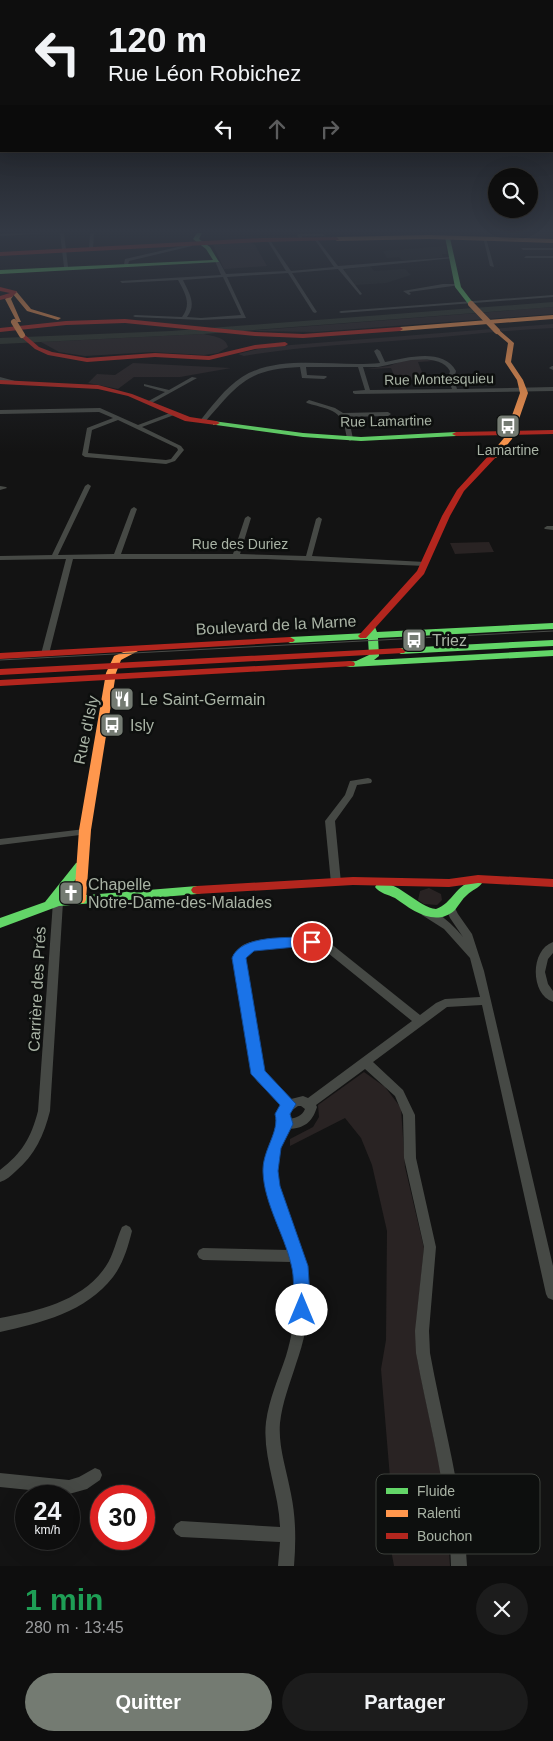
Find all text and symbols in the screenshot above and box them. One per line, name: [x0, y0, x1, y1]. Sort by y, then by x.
icon: left: [25, 20, 90, 85]
text: 120 m: [108, 20, 207, 59]
text: Rue Léon Robichez: [108, 61, 301, 86]
icon: left: [210, 115, 238, 143]
icon: ahead: [263, 115, 291, 143]
icon: right: [316, 115, 344, 143]
map controls: [488, 168, 538, 218]
button: search: [488, 168, 538, 218]
street label: Rue Montesquieu: [384, 370, 494, 388]
street label: Rue Lamartine: [340, 412, 432, 430]
bus stop icon: Lamartine: [495, 413, 521, 439]
place label: Lamartine: [477, 442, 539, 458]
street label: Rue des Duriez: [192, 536, 288, 552]
street label: Boulevard de la Marne: [195, 612, 357, 638]
bus stop icon: Triez: [401, 627, 427, 653]
place label: Triez: [432, 632, 467, 649]
restaurant icon: Le Saint-Germain: [109, 686, 135, 712]
place label: Le Saint-Germain: [140, 691, 265, 708]
street label: Rue d'Isly: [70, 694, 102, 766]
bus stop icon: Isly: [99, 712, 125, 738]
place label: Isly: [130, 717, 154, 734]
place label: Chapelle Notre-Dame-des-Malades: [88, 876, 272, 911]
church icon: Chapelle Notre-Dame-des-Malades: [58, 880, 84, 906]
pin: [291, 921, 333, 963]
street label: Carrière des Prés: [25, 926, 49, 1052]
icon: arrive: [298, 928, 326, 956]
position arrow: [275, 1283, 327, 1335]
legend: [376, 1474, 540, 1554]
text: Fluide: [417, 1483, 455, 1499]
speed limit sign: 30: [90, 1485, 155, 1550]
text: 24: [34, 1497, 61, 1525]
text: Ralenti: [417, 1505, 461, 1521]
text: km/h: [34, 1523, 61, 1537]
text: Bouchon: [417, 1528, 472, 1544]
text: 1 min: [25, 1583, 103, 1616]
button: close: [476, 1583, 528, 1635]
text: 280 m · 13:45: [25, 1619, 124, 1636]
button: Quitter: [25, 1673, 272, 1731]
button: Partager: [282, 1673, 528, 1731]

